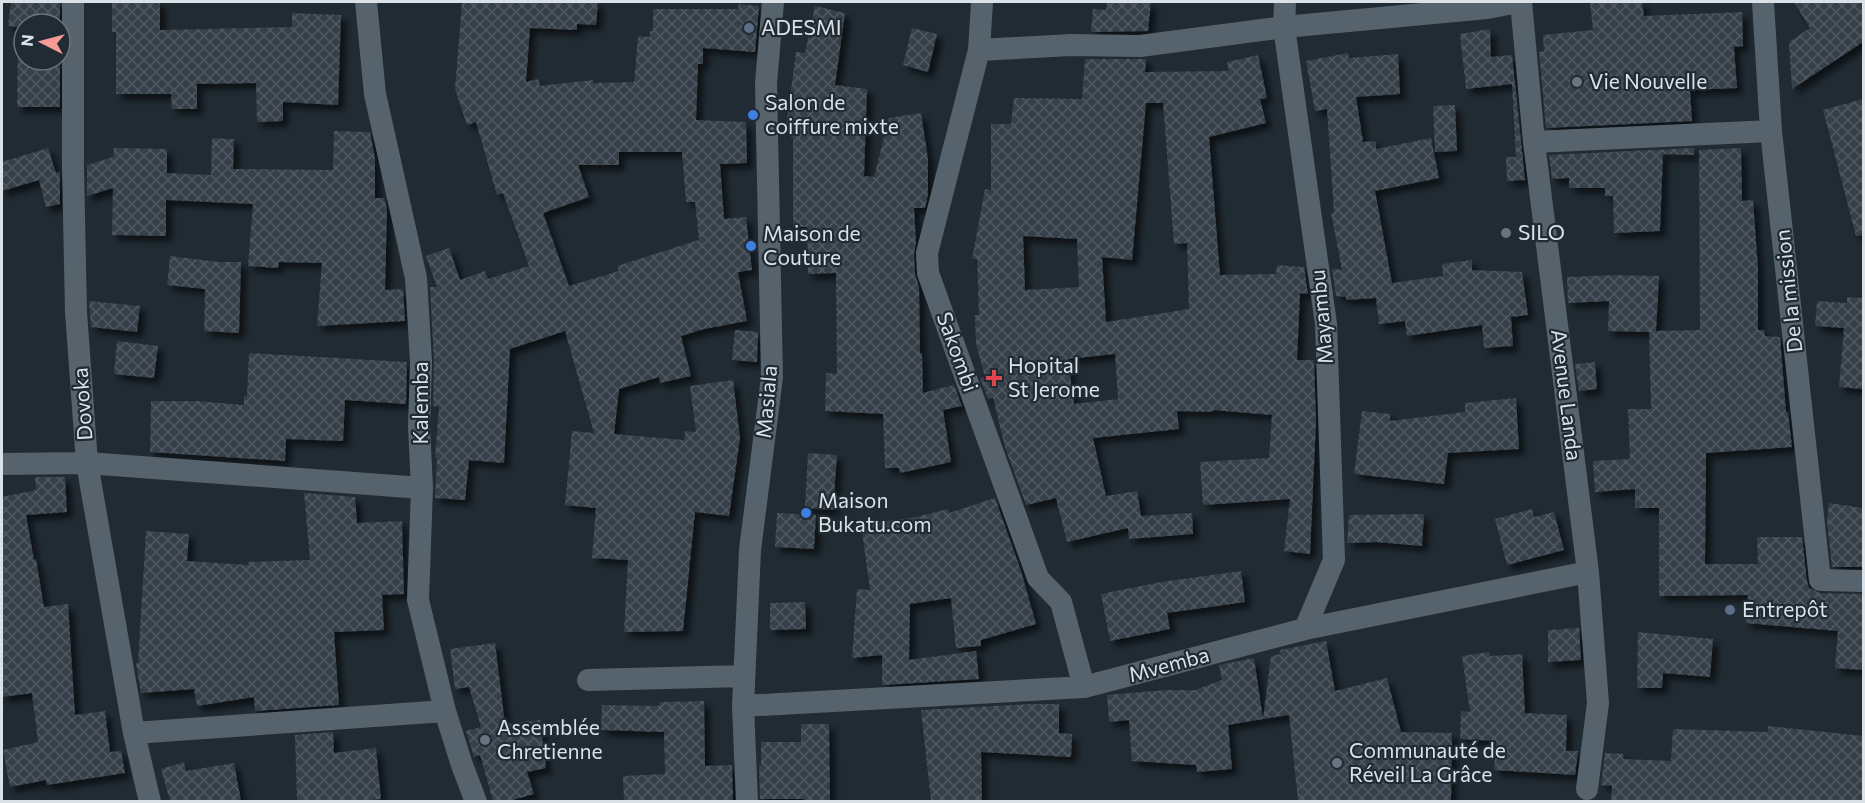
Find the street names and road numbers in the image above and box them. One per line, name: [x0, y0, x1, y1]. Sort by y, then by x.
street label: De la mission: [1769, 228, 1806, 354]
street label: Mayambu: [1304, 269, 1337, 365]
street label: Sakombi: [932, 308, 984, 395]
street label: Avenue Landa: [1547, 328, 1588, 462]
street label: Kalemba: [407, 361, 432, 445]
street label: Masiala: [750, 364, 781, 439]
street label: Dovoka: [66, 367, 97, 441]
street label: Mvemba: [1125, 641, 1212, 686]

